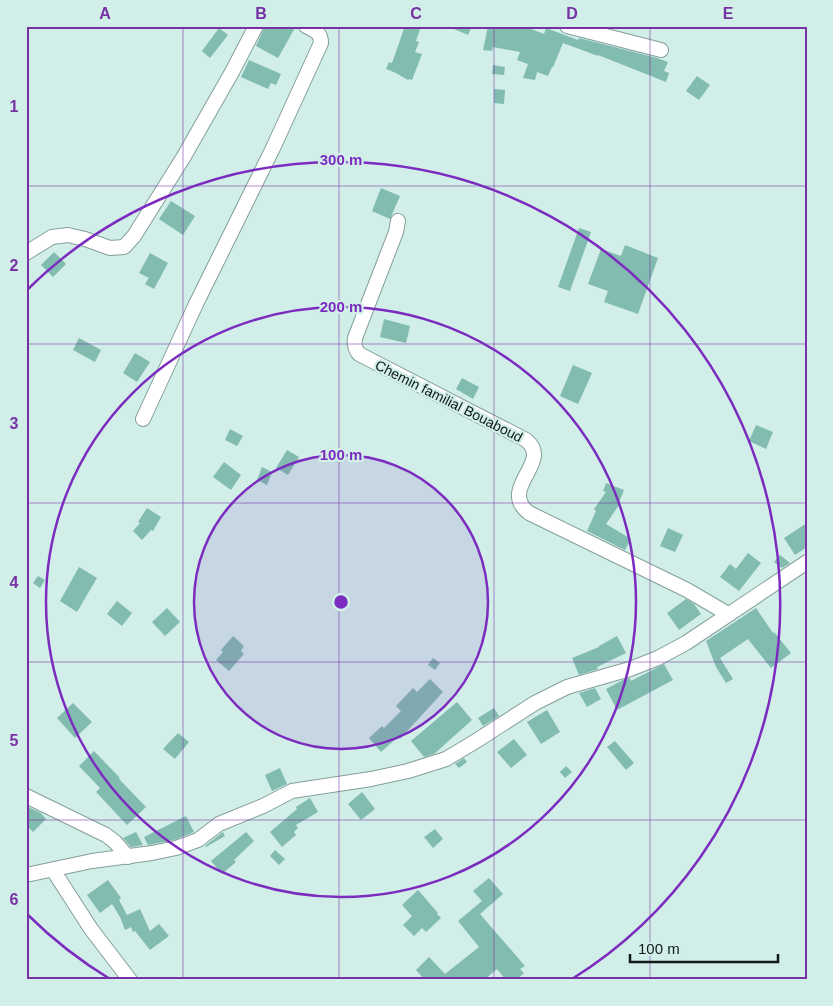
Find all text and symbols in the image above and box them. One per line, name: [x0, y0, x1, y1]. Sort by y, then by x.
text: A: [99, 5, 111, 22]
text: B: [255, 5, 267, 22]
text: C: [410, 5, 422, 22]
text: D: [566, 5, 578, 22]
text: E: [723, 5, 734, 22]
text: 1: [10, 98, 19, 115]
text: 300 m: [320, 151, 362, 168]
text: 2: [10, 257, 19, 274]
text: 200 m: [320, 298, 362, 315]
street label: Chemin familial Bouaboud: [373, 357, 525, 445]
text: 3: [10, 415, 19, 432]
text: 100 m: [320, 446, 362, 463]
text: 4: [10, 574, 19, 591]
centre of rings: [332, 593, 350, 611]
text: 5: [10, 732, 19, 749]
text: 6: [10, 891, 19, 908]
scale bar: [630, 931, 778, 963]
text: 100 m: [638, 940, 680, 957]

